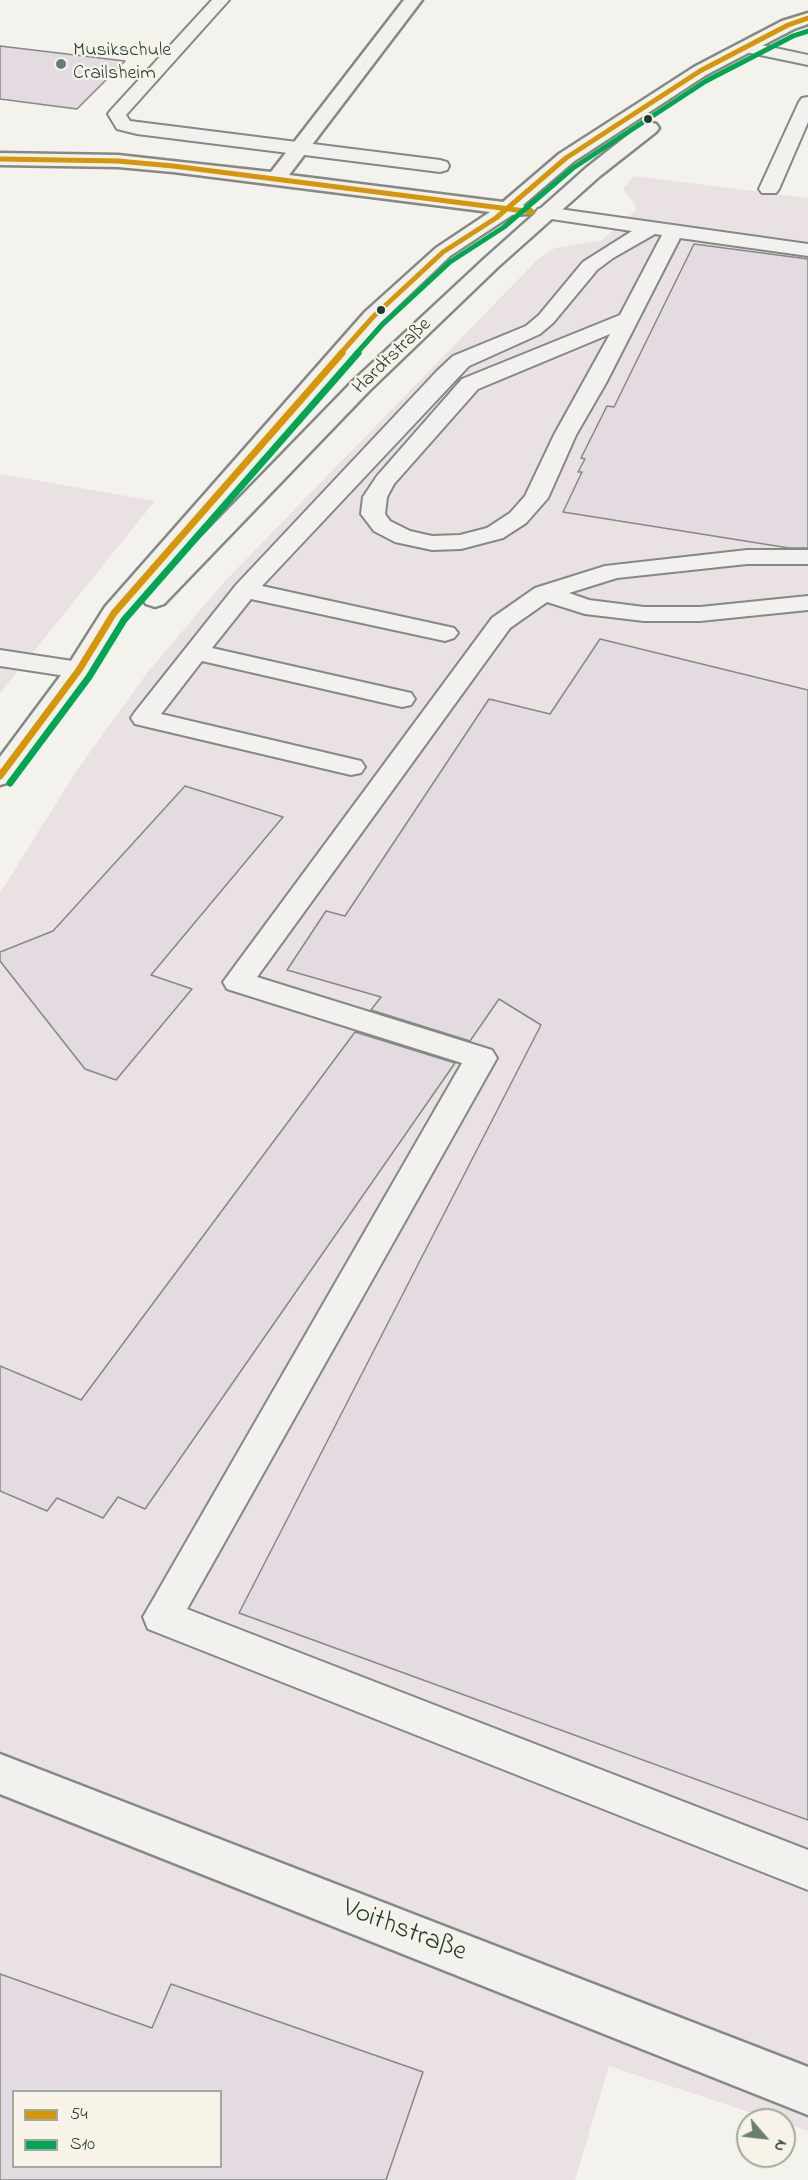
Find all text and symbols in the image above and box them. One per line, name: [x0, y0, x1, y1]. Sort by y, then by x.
place label: Musikschule Crailsheim: [73, 40, 171, 87]
marker: Musikschule Crailsheim: [54, 57, 68, 71]
unlabelled marker: [642, 113, 654, 125]
unlabelled marker: [375, 304, 387, 316]
street label: Hardtstraße: [349, 314, 437, 400]
street label: Voithstraße: [337, 1893, 471, 1971]
legend: [12, 2090, 222, 2168]
text: 54: [70, 2102, 88, 2128]
north arrow: [736, 2108, 796, 2168]
text: S10: [70, 2132, 95, 2158]
text: N: [767, 2135, 793, 2156]

